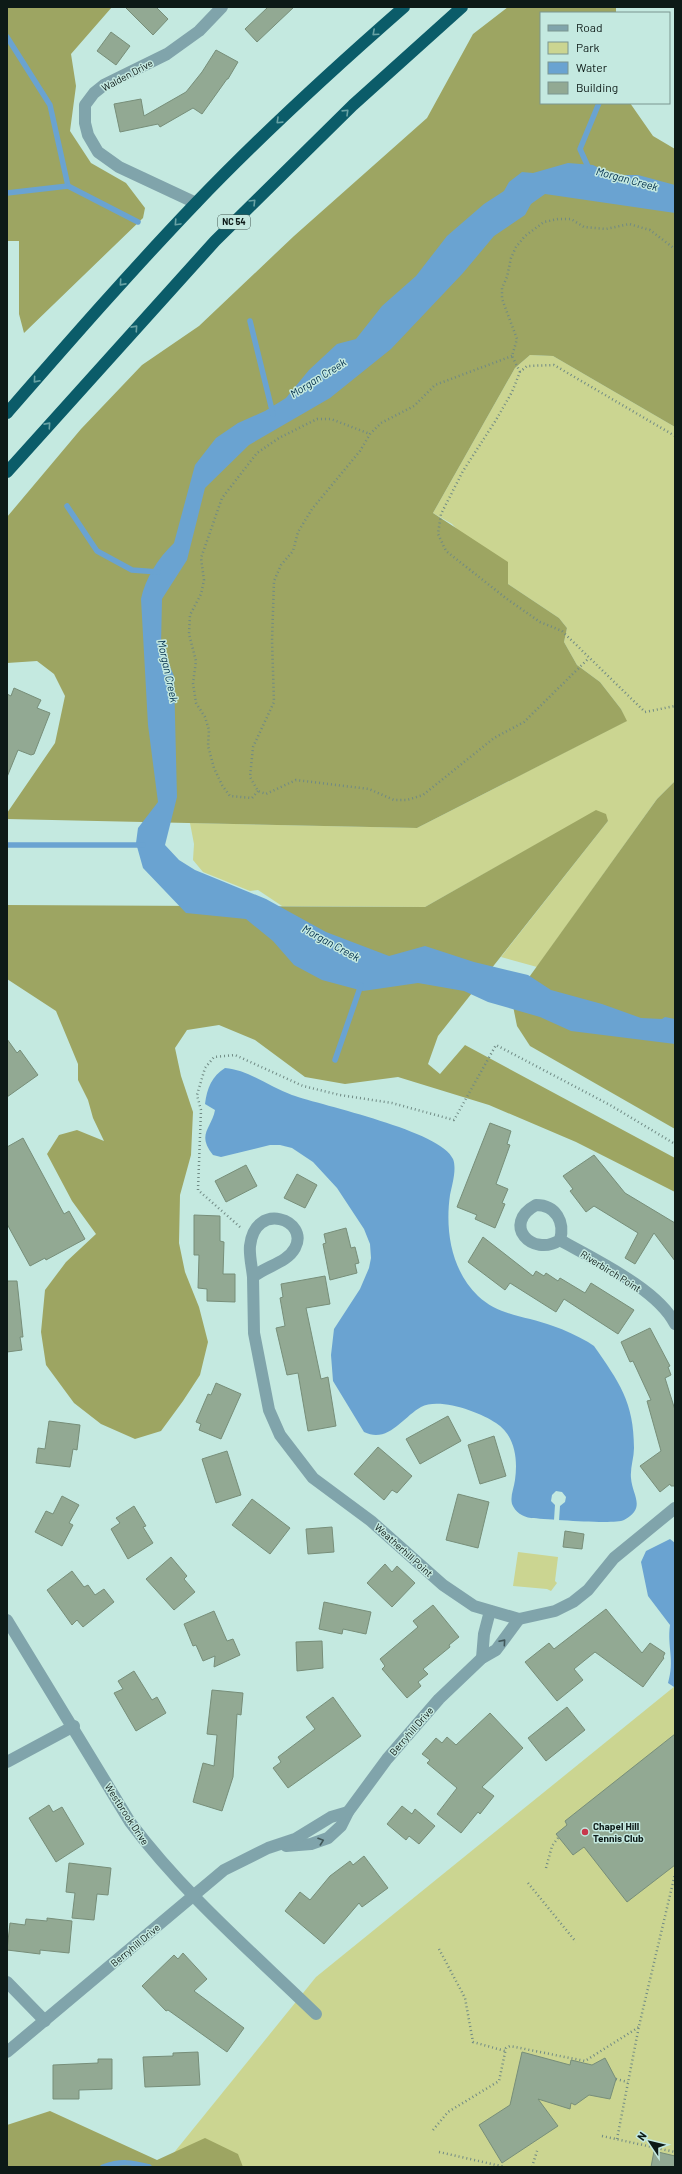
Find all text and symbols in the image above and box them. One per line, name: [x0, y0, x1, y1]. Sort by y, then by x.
legend: [540, 12, 670, 104]
text: Road: [576, 20, 603, 34]
one-way arrow: [372, 28, 379, 35]
text: Park: [576, 40, 600, 54]
street label: Walden Drive: [99, 57, 155, 93]
text: Water: [576, 60, 608, 74]
text: Building: [576, 80, 618, 94]
one-way arrow: [341, 109, 349, 117]
one-way arrow: [276, 116, 284, 124]
water label: Morgan Creek: [595, 164, 660, 193]
one-way arrow: [248, 200, 256, 207]
road number: NC 54: [218, 215, 250, 229]
one-way arrow: [175, 218, 182, 226]
one-way arrow: [120, 278, 127, 285]
one-way arrow: [131, 325, 138, 333]
water label: Morgan Creek: [287, 355, 349, 400]
one-way arrow: [33, 375, 40, 382]
one-way arrow: [44, 422, 51, 429]
water label: Morgan Creek: [156, 638, 182, 704]
water label: Morgan Creek: [300, 921, 363, 964]
street label: Riverbirch Point: [578, 1248, 644, 1295]
street label: Weatherhill Point: [373, 1521, 436, 1579]
one-way arrow: [498, 1639, 505, 1646]
street label: Berryhill Drive: [387, 1704, 435, 1758]
street label: Westbrook Drive: [103, 1781, 151, 1847]
place label: Chapel Hill Tennis Club: [593, 1820, 644, 1844]
marker: Chapel Hill Tennis Club: [580, 1827, 590, 1837]
one-way arrow: [317, 1837, 324, 1845]
street label: Berryhill Drive: [108, 1921, 162, 1969]
north arrow: [630, 2122, 670, 2162]
text: N: [634, 2129, 649, 2143]

